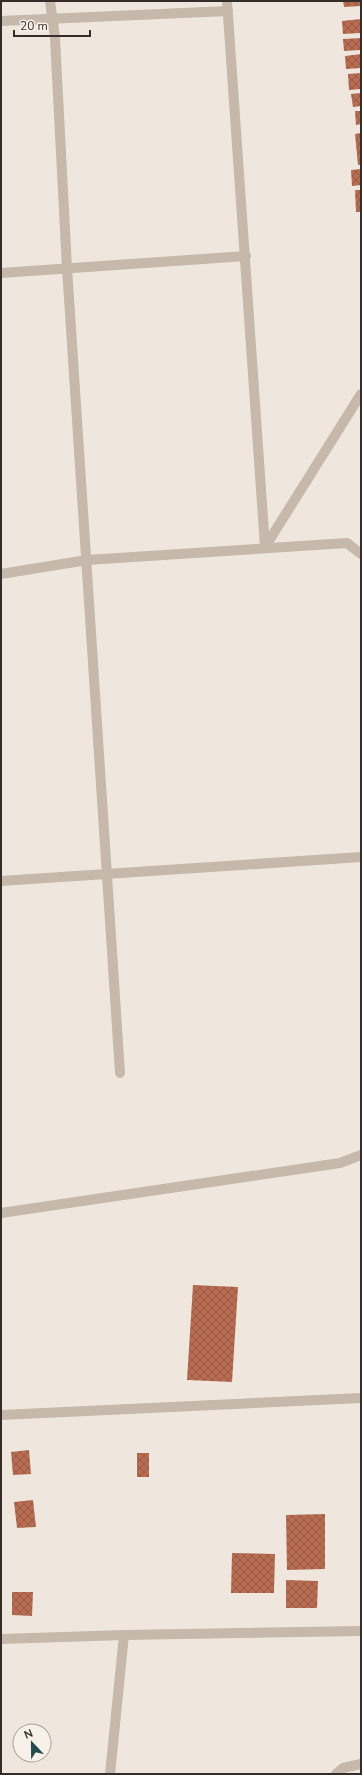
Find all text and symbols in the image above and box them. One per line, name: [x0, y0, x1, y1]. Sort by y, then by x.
scale bar: [14, 12, 90, 38]
text: 20 m: [20, 18, 48, 34]
north arrow: [12, 1723, 52, 1763]
text: N: [22, 1726, 35, 1743]

